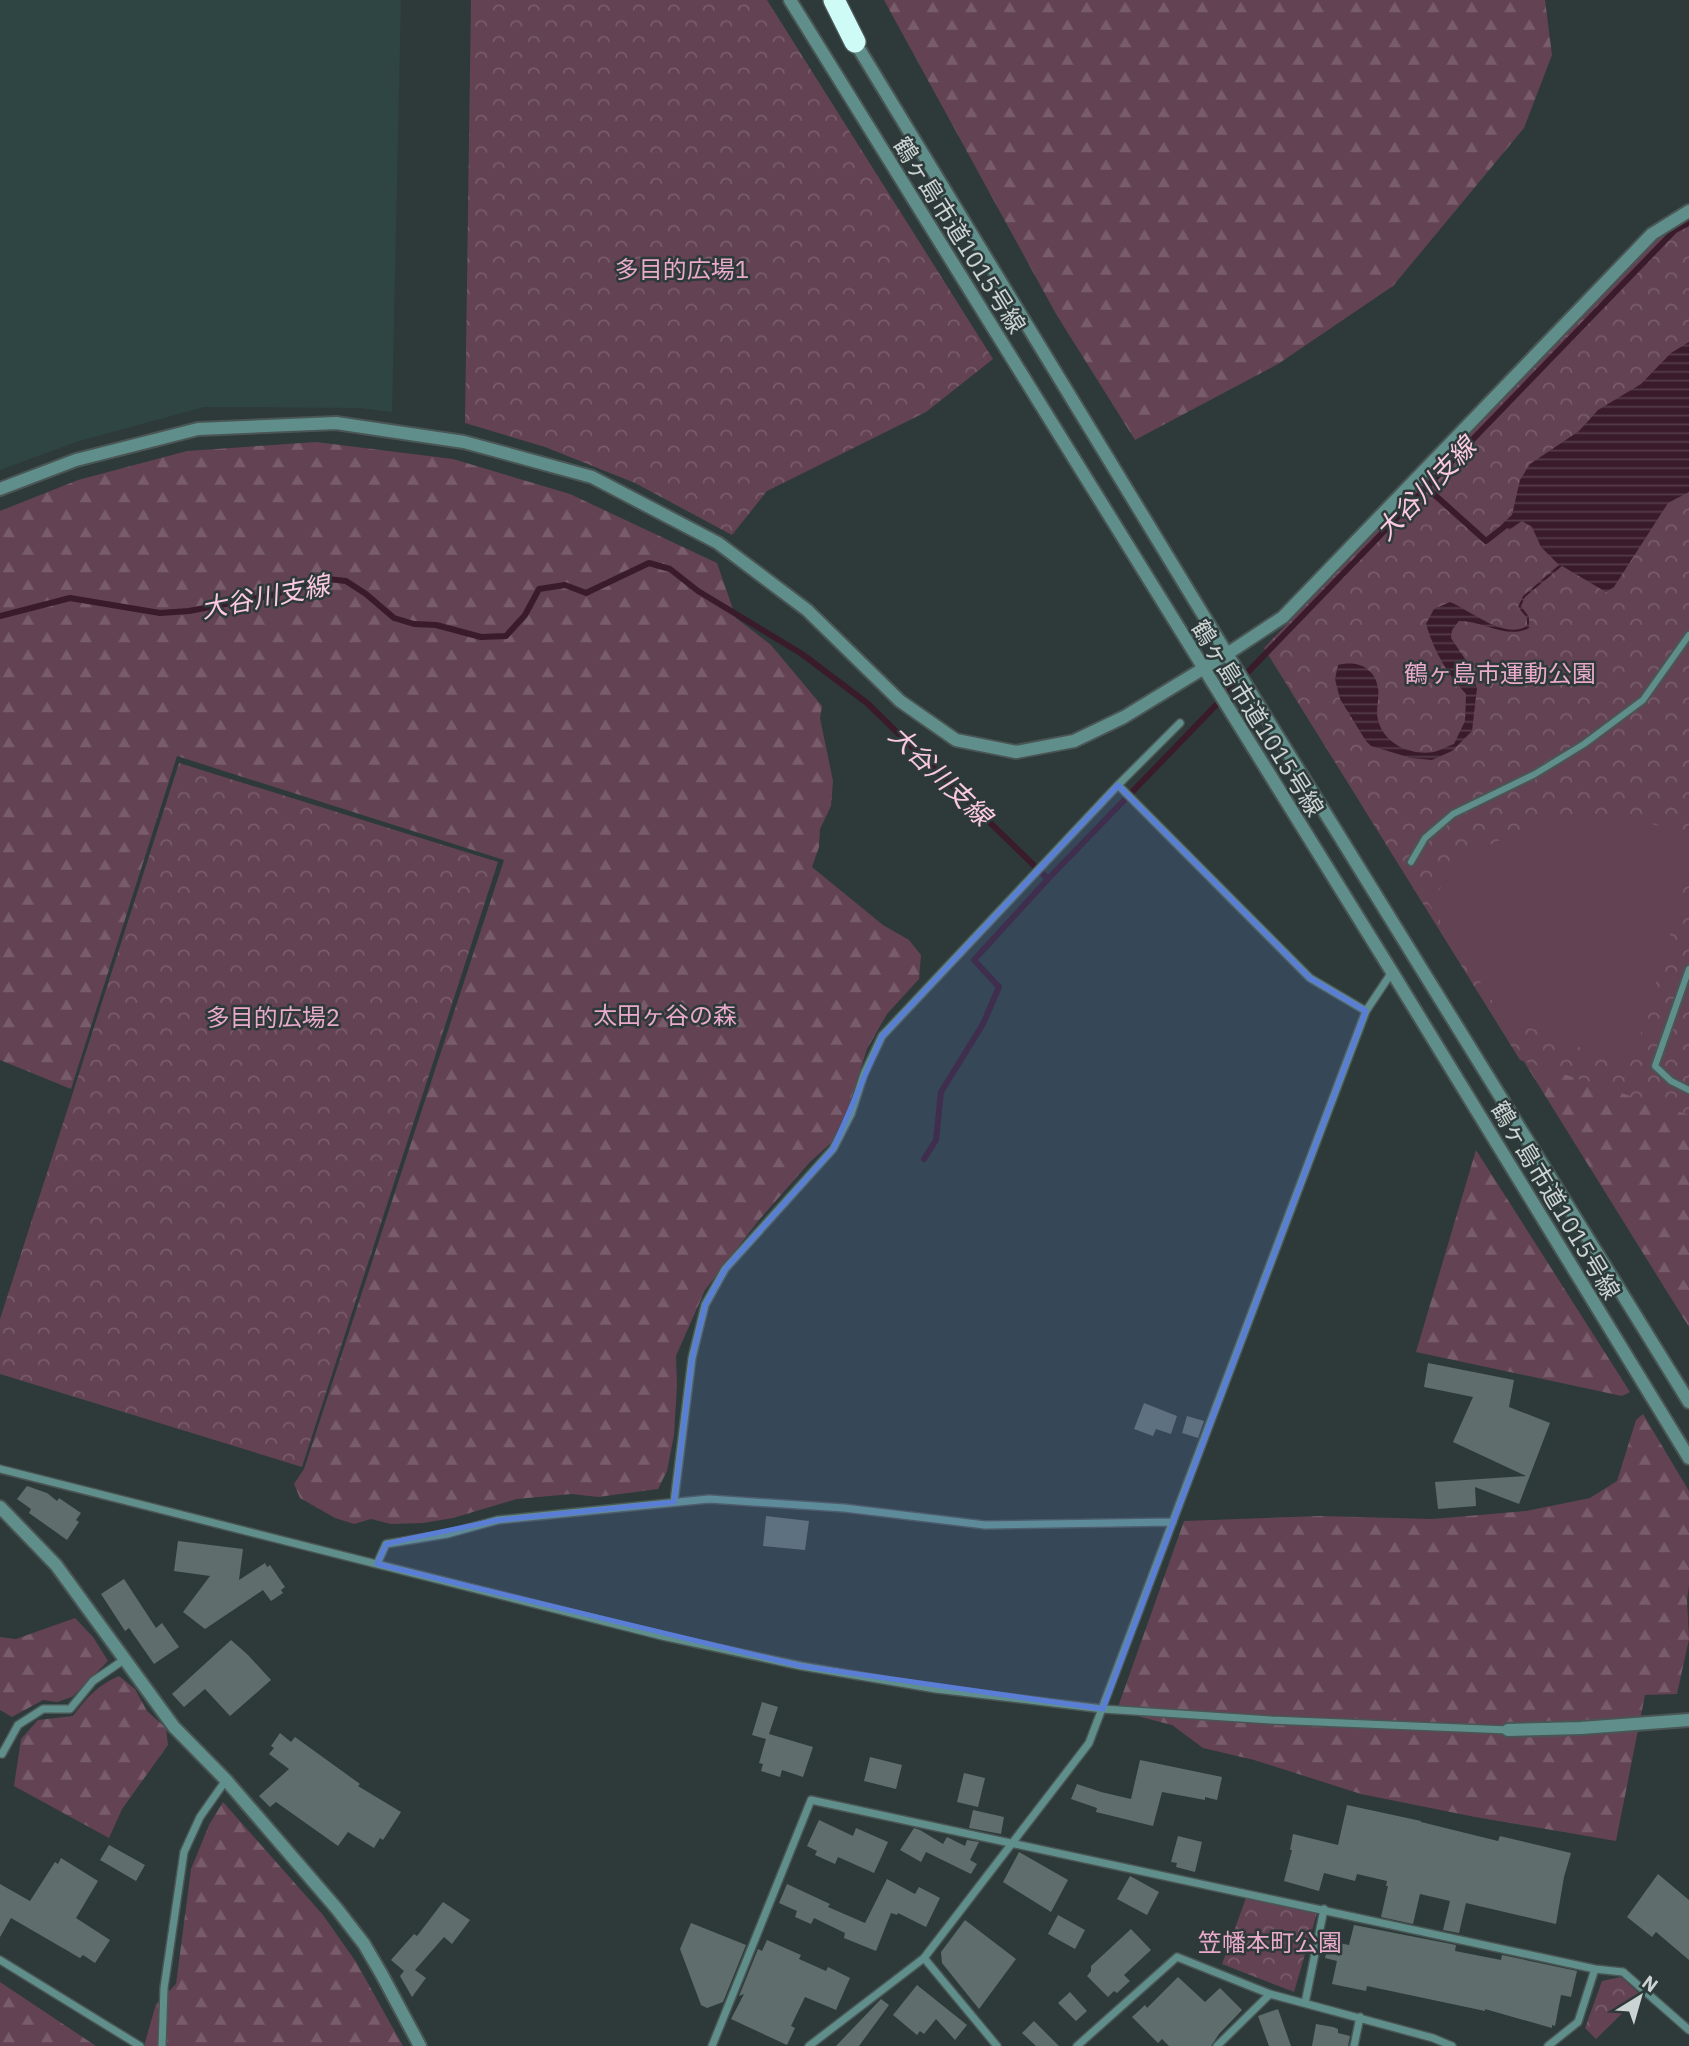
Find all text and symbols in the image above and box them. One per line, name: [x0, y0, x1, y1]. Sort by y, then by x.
street label: 鶴ヶ島市道1015号線: [887, 131, 1033, 339]
park label: 多目的広場1: [615, 253, 749, 285]
water label: 大谷川支線: [1368, 427, 1484, 547]
water label: 大谷川支線: [198, 566, 335, 625]
street label: 鶴ヶ島市道1015号線: [1185, 614, 1331, 822]
park label: 鶴ヶ島市運動公園: [1404, 657, 1596, 689]
water label: 大谷川支線: [882, 718, 1002, 834]
park label: 太田ヶ谷の森: [593, 999, 737, 1031]
park label: 多目的広場2: [206, 1001, 340, 1033]
street label: 鶴ヶ島市道1015号線: [1484, 1095, 1628, 1305]
park label: 笠幡本町公園: [1198, 1926, 1342, 1958]
north arrow: [1605, 1962, 1675, 2032]
text: N: [1638, 1970, 1663, 1997]

